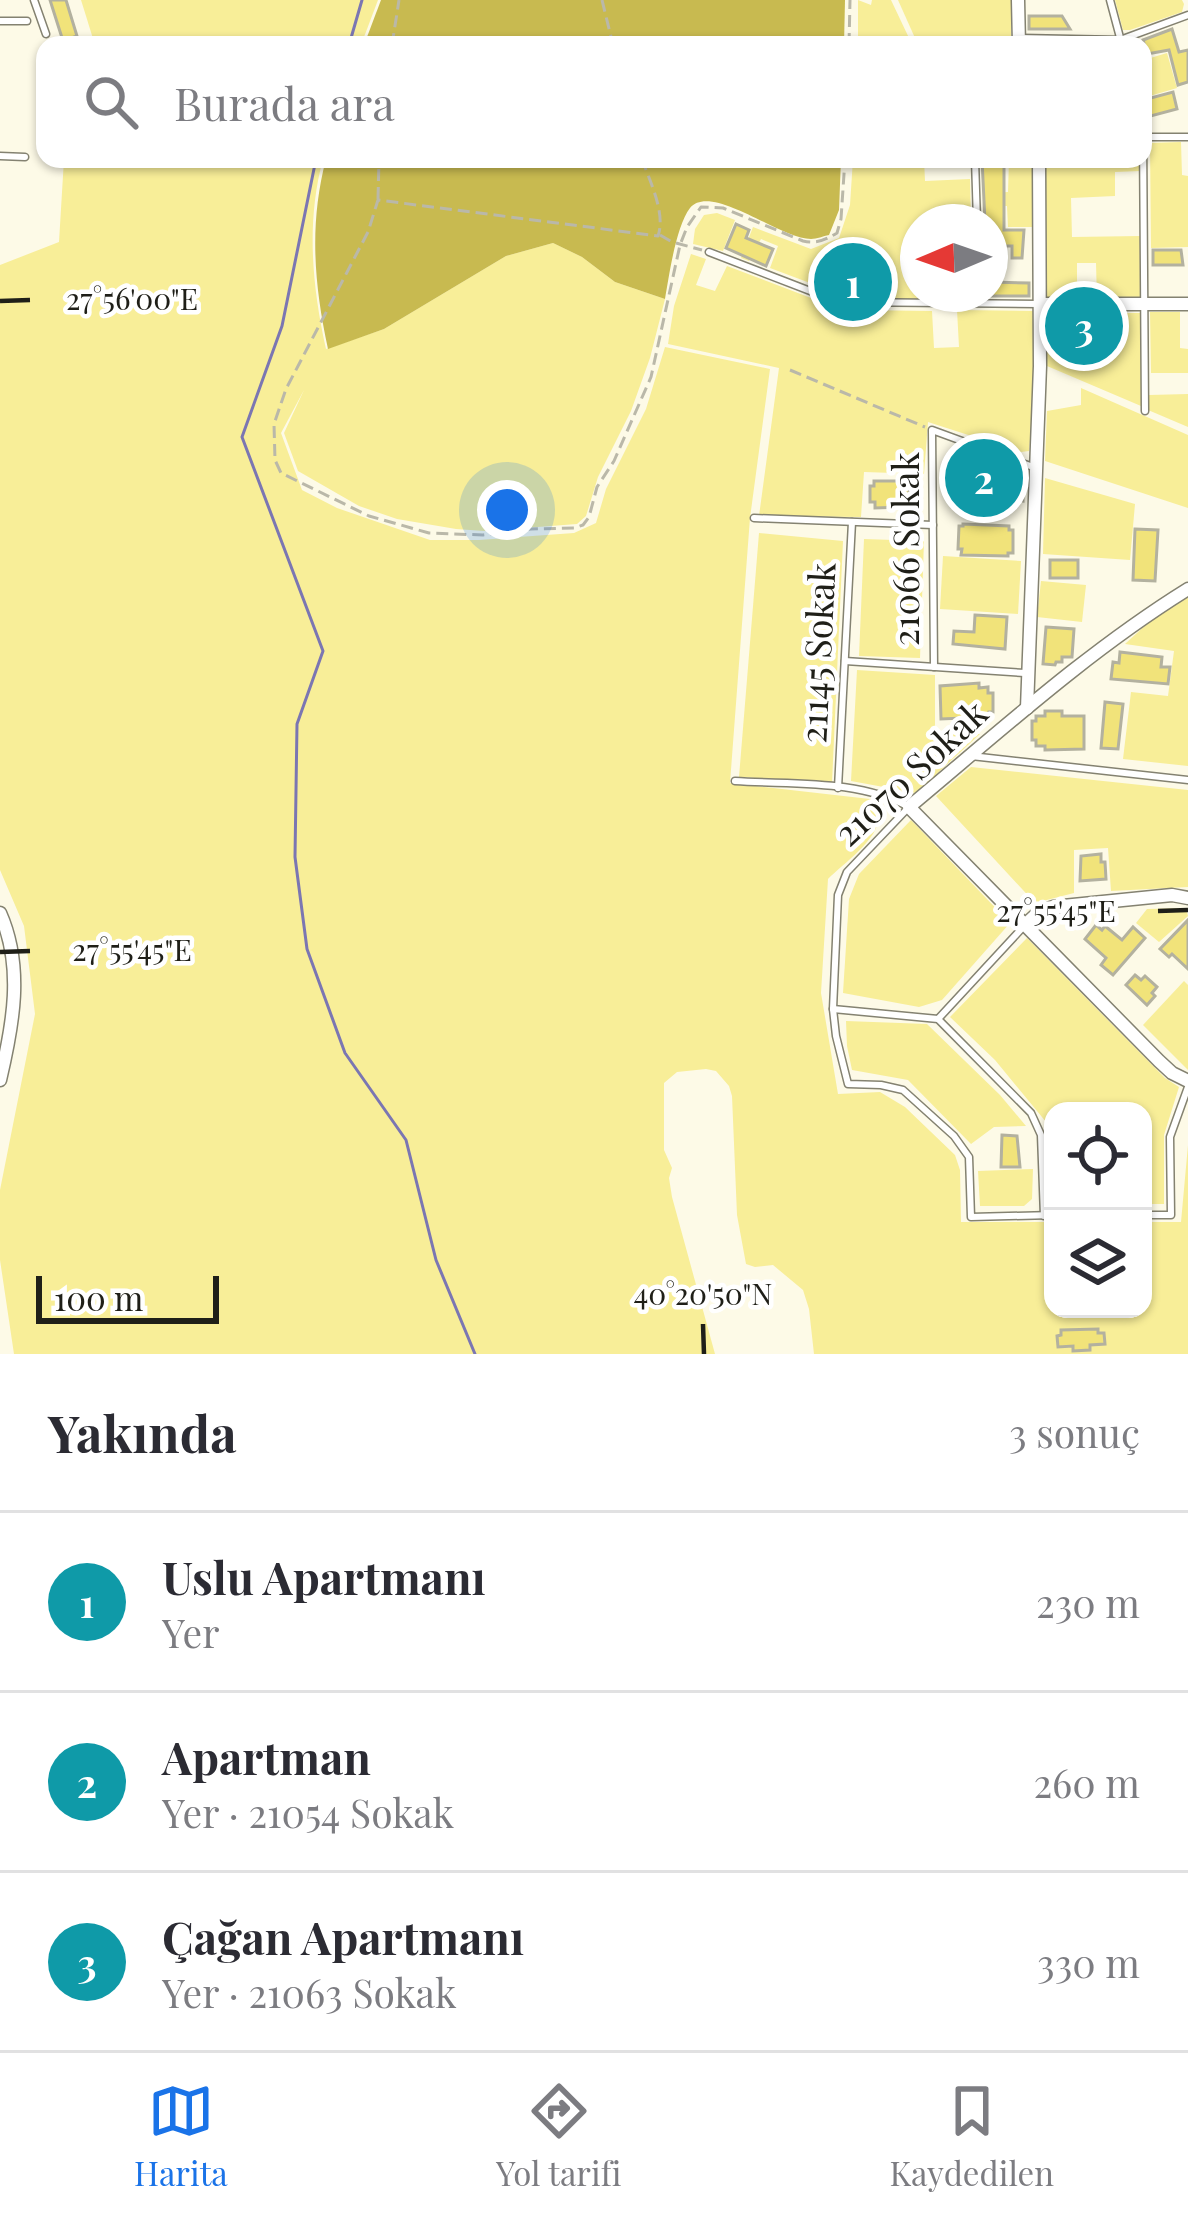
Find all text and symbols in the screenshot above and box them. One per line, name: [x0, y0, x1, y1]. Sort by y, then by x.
search box: [36, 36, 1152, 168]
icon: search: [78, 69, 144, 135]
text: Burada ara: [174, 72, 395, 132]
north arrow: [900, 204, 1008, 312]
pin: 1: [814, 237, 892, 327]
text: 27°56'00"E: [66, 278, 198, 318]
pin: 3: [1045, 281, 1123, 371]
pin: 2: [945, 433, 1023, 523]
street label: 21066 Sokak: [880, 452, 928, 646]
your location: [477, 480, 537, 540]
street label: 21145 Sokak: [787, 561, 845, 745]
street label: 21070 Sokak: [823, 688, 997, 855]
text: 27°55'45"E: [996, 890, 1116, 930]
text: 27°55'45"E: [72, 929, 192, 969]
map controls: [1044, 1102, 1152, 1318]
button: locate: [1044, 1102, 1152, 1210]
button: layers: [1044, 1210, 1152, 1318]
scale bar: [36, 1270, 219, 1323]
text: 40°20'50"N: [633, 1273, 773, 1313]
text: 100 m: [54, 1275, 143, 1319]
text: Yakında: [48, 1398, 237, 1466]
text: 3 sonuç: [1009, 1406, 1140, 1458]
text: Uslu Apartmanı: [162, 1546, 486, 1606]
text: 1: [80, 1576, 94, 1628]
text: 230 m: [1036, 1576, 1140, 1628]
text: Yer: [162, 1606, 220, 1658]
text: Apartman: [162, 1726, 371, 1786]
text: 2: [77, 1756, 97, 1808]
text: 260 m: [1033, 1756, 1140, 1808]
text: Yer · 21054 Sokak: [162, 1786, 454, 1838]
text: Çağan Apartmanı: [162, 1906, 524, 1966]
text: 3: [77, 1936, 97, 1988]
text: 330 m: [1037, 1936, 1140, 1988]
text: Yer · 21063 Sokak: [162, 1966, 456, 2018]
tab: Harita: [134, 2078, 228, 2194]
tab: Yol tarifi: [496, 2078, 621, 2194]
tab: Kaydedilen: [890, 2078, 1054, 2194]

